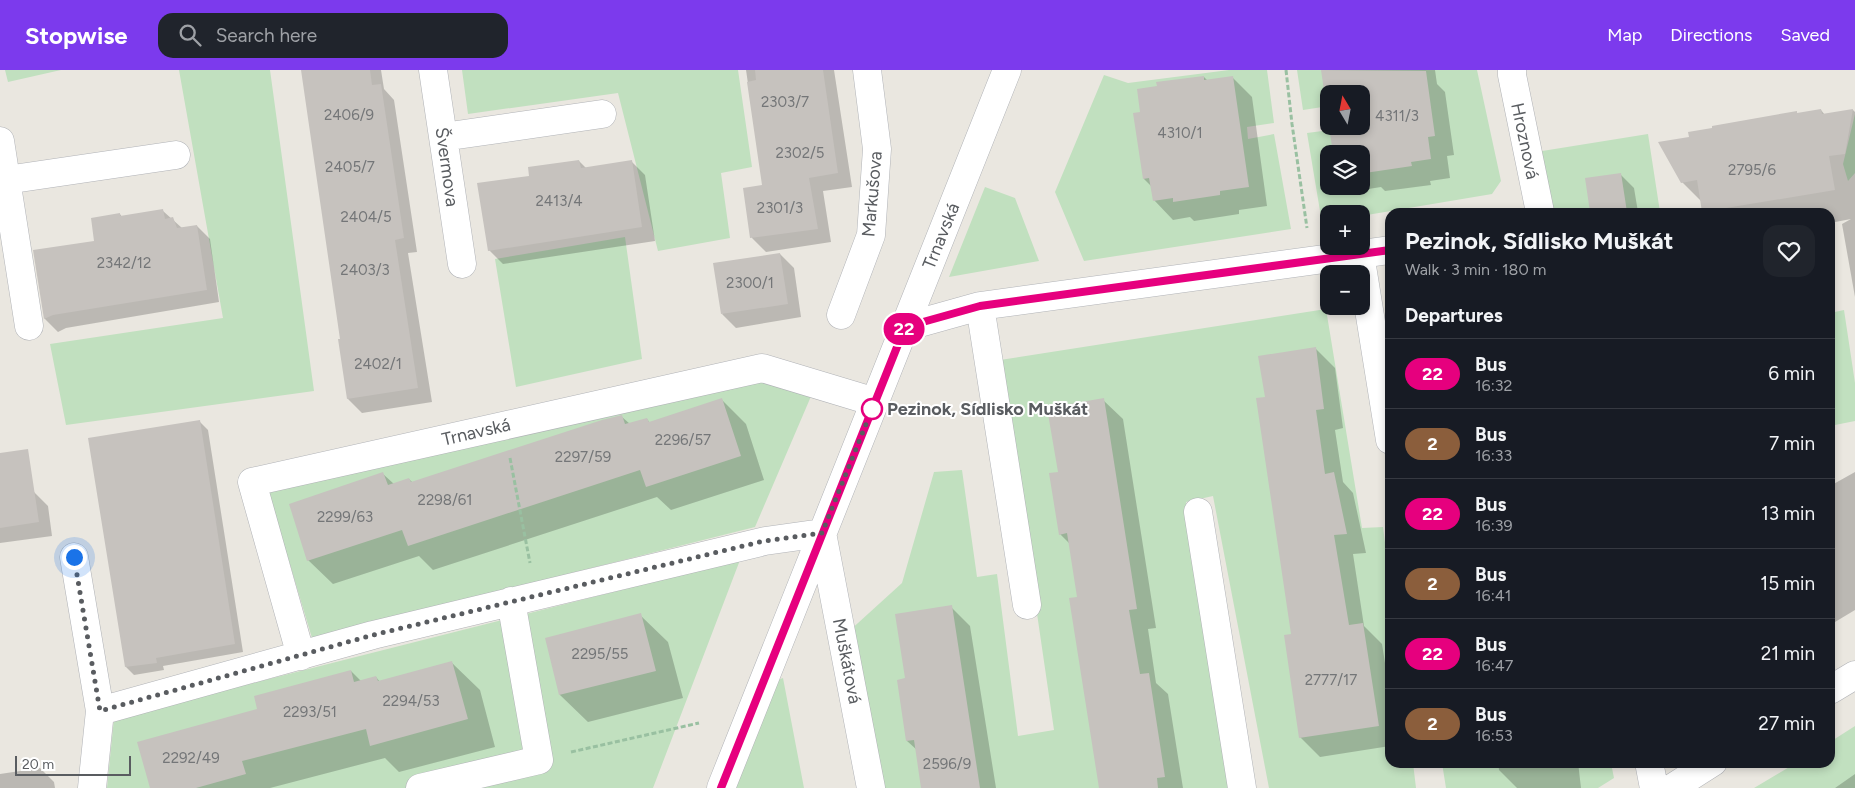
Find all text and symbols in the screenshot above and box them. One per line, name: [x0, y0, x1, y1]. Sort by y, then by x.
search box: [158, 13, 508, 58]
text: Stopwise: [25, 21, 128, 50]
icon: search: [176, 21, 204, 49]
text: Search here: [216, 24, 317, 47]
text: Map: [1607, 24, 1642, 46]
text: Directions: [1670, 24, 1752, 46]
text: Saved: [1780, 24, 1830, 46]
north arrow: [1320, 85, 1370, 135]
map controls: [1320, 85, 1370, 315]
house number: 2303/7: [761, 93, 809, 111]
street label: Hroznová: [1506, 101, 1544, 181]
house number: 2406/9: [324, 106, 374, 124]
house number: 4311/3: [1375, 107, 1419, 125]
house number: 4310/1: [1157, 124, 1203, 142]
street label: Švermova: [431, 126, 463, 208]
house number: 2302/5: [775, 144, 825, 162]
button: layers: [1320, 145, 1370, 195]
street label: Markušova: [857, 150, 887, 238]
house number: 2405/7: [325, 158, 375, 176]
house number: 2795/6: [1728, 161, 1776, 179]
house number: 2413/4: [535, 192, 583, 210]
house number: 2301/3: [757, 199, 803, 217]
street label: Trnavská: [918, 200, 964, 272]
button: +: [1320, 205, 1370, 255]
house number: 2404/5: [340, 208, 392, 226]
button: heart: [1763, 225, 1815, 277]
text: Pezinok, Sídlisko Muškát: [1405, 226, 1673, 255]
house number: 2342/12: [97, 254, 151, 272]
text: Walk · 3 min · 180 m: [1405, 260, 1546, 279]
house number: 2403/3: [340, 261, 390, 279]
button: −: [1320, 265, 1370, 315]
house number: 2300/1: [726, 274, 774, 292]
text: Departures: [1405, 304, 1503, 327]
line badge: 22: [882, 313, 926, 345]
text: 22: [894, 318, 914, 340]
text: Bus: [1475, 353, 1506, 376]
house number: 2402/1: [354, 355, 402, 373]
text: 6 min: [1768, 362, 1815, 385]
text: 22: [1422, 363, 1443, 385]
text: 16:32: [1475, 376, 1512, 395]
marker: Pezinok, Sídlisko Muškát: [861, 398, 883, 420]
place label: Pezinok, Sídlisko Muškát: [887, 398, 1088, 420]
street label: Trnavská: [440, 413, 512, 451]
text: Bus: [1475, 423, 1506, 446]
house number: 2296/57: [655, 431, 711, 449]
text: 7 min: [1769, 432, 1815, 455]
text: 2: [1427, 433, 1438, 455]
text: 16:33: [1475, 446, 1512, 465]
house number: 2297/59: [555, 448, 611, 466]
house number: 2298/61: [418, 491, 473, 509]
text: Bus: [1475, 493, 1506, 516]
text: 13 min: [1761, 502, 1815, 525]
text: 22: [1422, 503, 1443, 525]
house number: 2299/63: [317, 508, 373, 526]
text: 16:39: [1475, 516, 1512, 535]
your location: [62, 545, 87, 570]
text: Bus: [1475, 563, 1506, 586]
text: 15 min: [1760, 572, 1815, 595]
text: 2: [1427, 573, 1438, 595]
text: 16:41: [1475, 586, 1511, 605]
street label: Muškátová: [828, 616, 866, 706]
text: Bus: [1475, 633, 1506, 656]
text: 21 min: [1761, 642, 1815, 665]
text: 22: [1422, 643, 1443, 665]
house number: 2295/55: [572, 645, 628, 663]
text: 16:47: [1475, 656, 1513, 675]
house number: 2777/17: [1305, 671, 1357, 689]
house number: 2294/53: [382, 692, 440, 710]
house number: 2293/51: [283, 703, 337, 721]
text: Bus: [1475, 703, 1506, 726]
text: 27 min: [1758, 712, 1815, 735]
text: 2: [1427, 713, 1438, 735]
text: 16:53: [1475, 726, 1513, 745]
house number: 2292/49: [162, 749, 220, 767]
scale bar: [15, 753, 131, 776]
house number: 2596/9: [923, 755, 971, 773]
text: 20 m: [22, 756, 54, 773]

